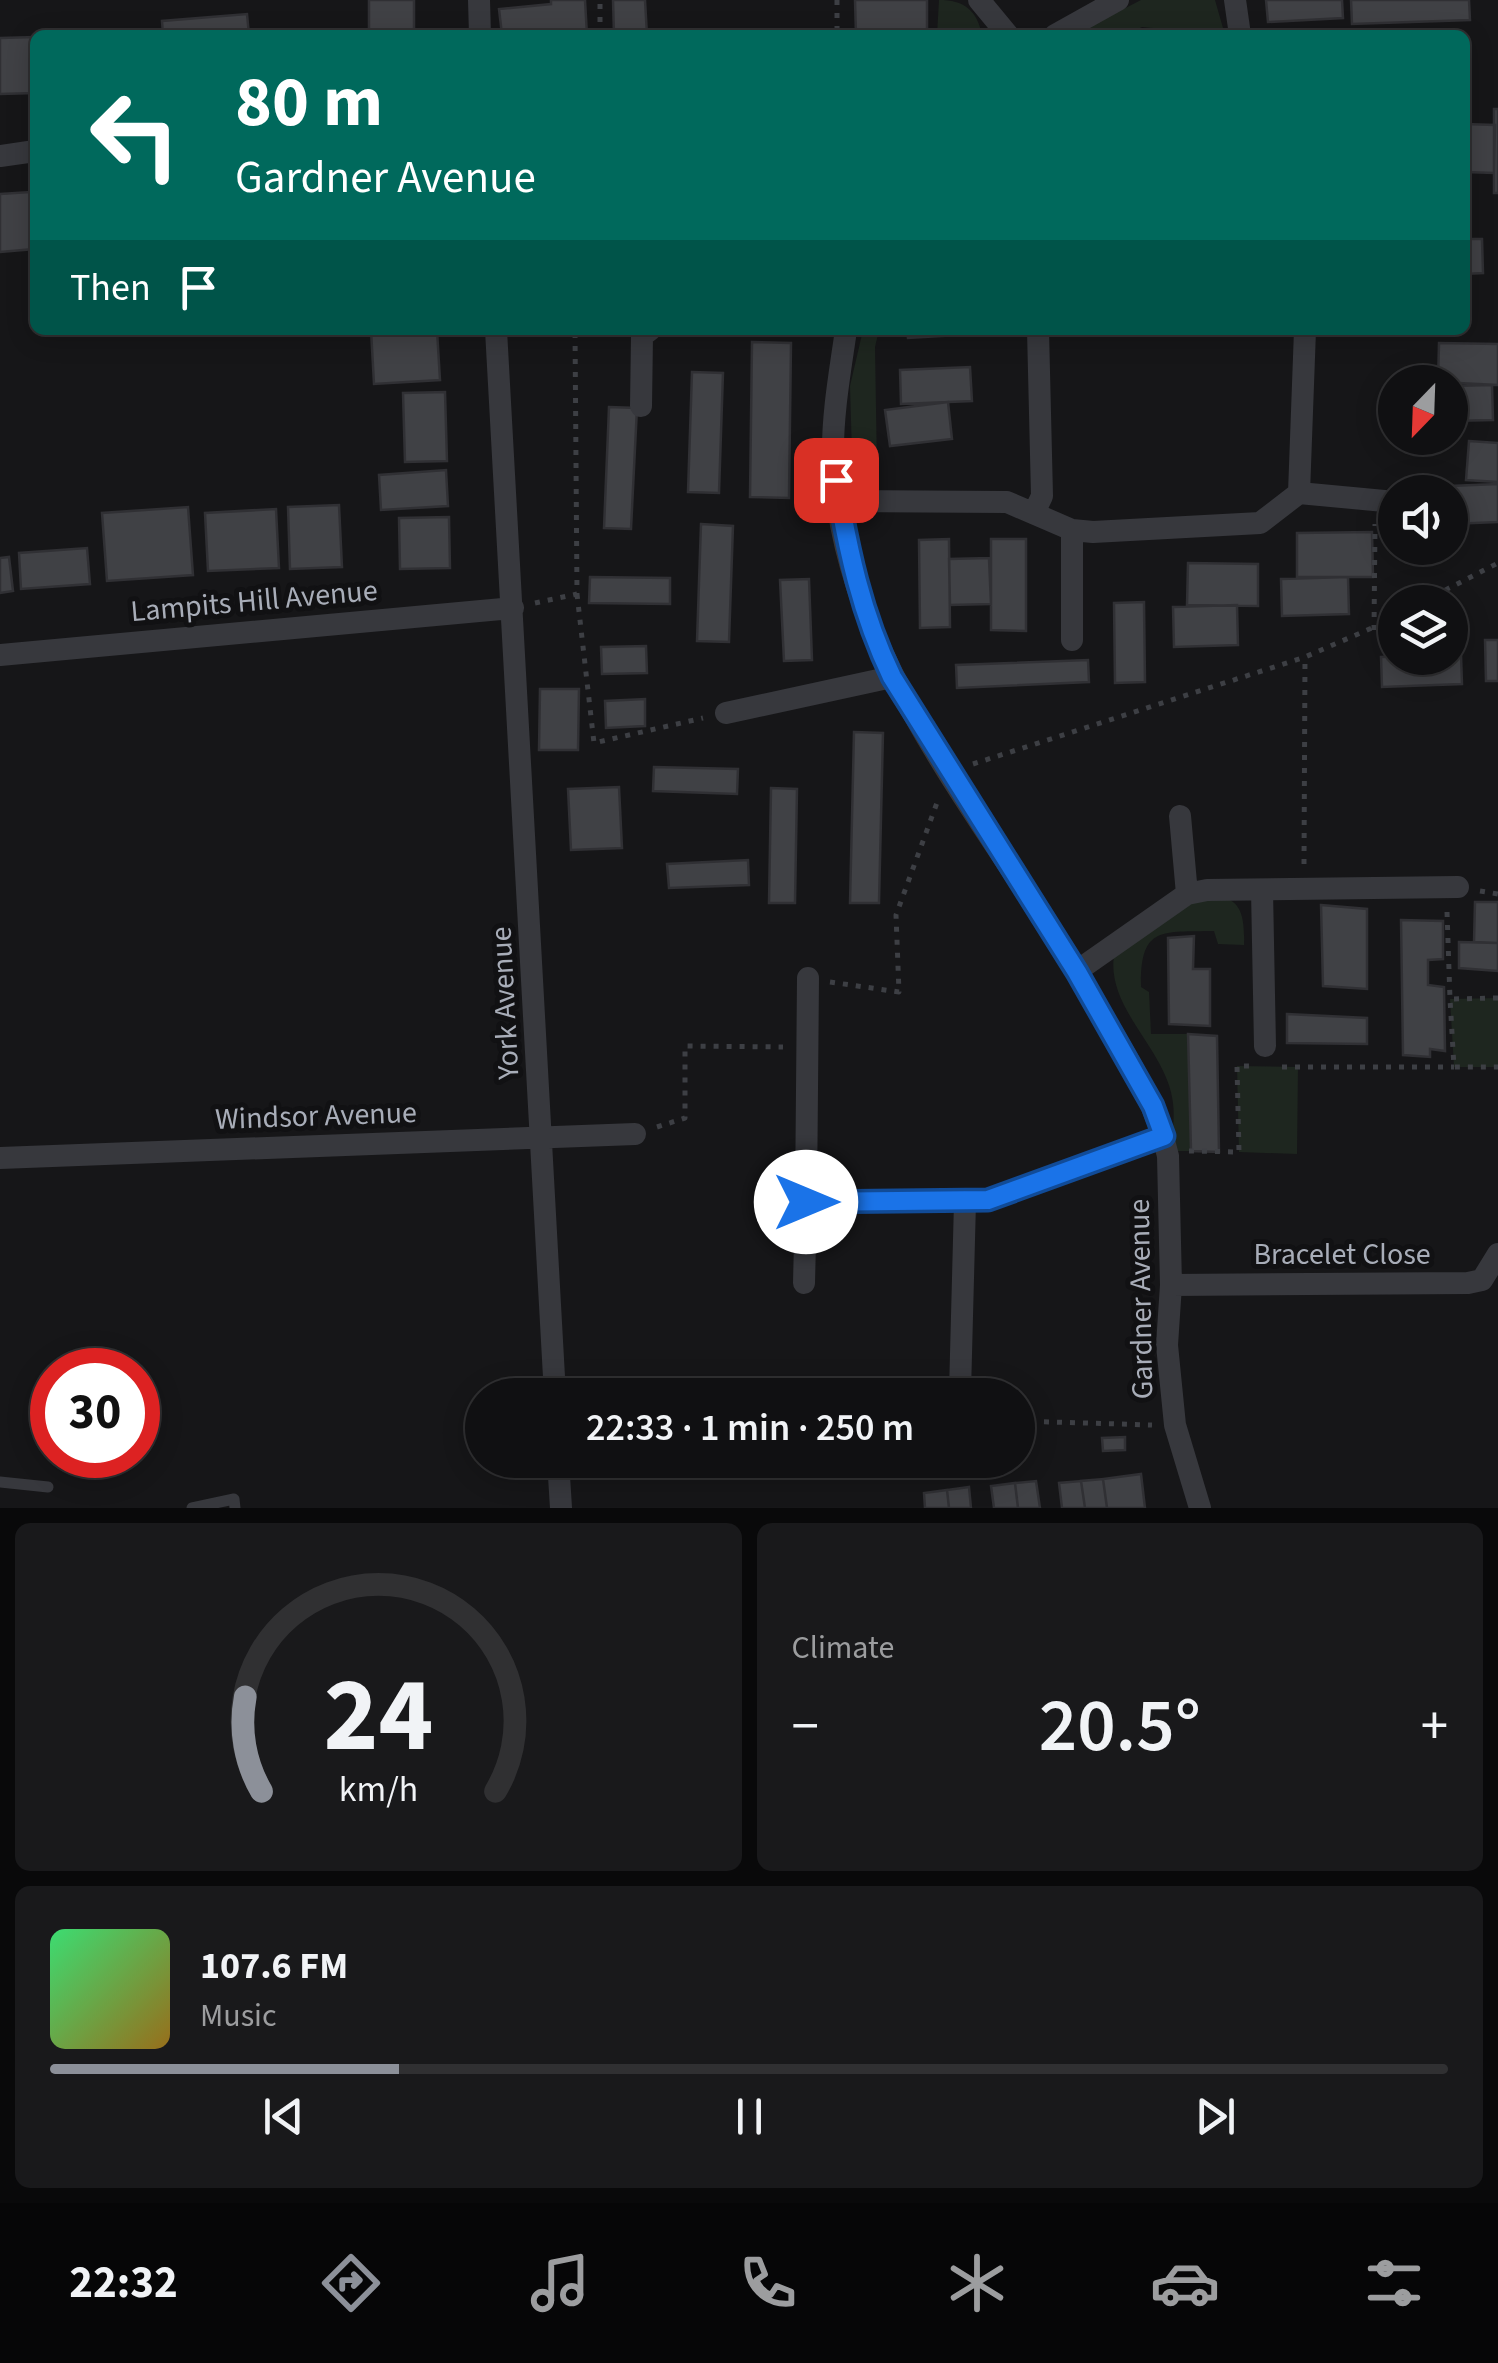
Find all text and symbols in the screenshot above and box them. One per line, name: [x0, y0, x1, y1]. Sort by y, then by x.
text: 80 m: [235, 53, 383, 153]
icon: left: [70, 70, 200, 200]
text: Gardner Avenue: [235, 146, 536, 210]
icon: arrive: [171, 260, 226, 315]
text: Then: [70, 261, 151, 315]
north arrow: [1378, 365, 1468, 455]
map controls: [1378, 365, 1468, 675]
pin: [794, 438, 879, 523]
icon: arrive: [809, 453, 864, 508]
button: sound: [1378, 475, 1468, 565]
street label: Lampits Hill Avenue: [129, 569, 379, 633]
button: layers: [1378, 585, 1468, 675]
street label: York Avenue: [480, 925, 531, 1082]
street label: Windsor Avenue: [214, 1091, 418, 1141]
position arrow: [754, 1150, 858, 1254]
street label: Gardner Avenue: [1118, 1198, 1164, 1400]
street label: Bracelet Close: [1253, 1233, 1431, 1276]
speed limit sign: 30: [30, 1348, 160, 1478]
text: 22:33 · 1 min · 250 m: [586, 1401, 914, 1455]
text: Climate: [792, 1625, 894, 1671]
text: 24: [323, 1643, 433, 1791]
text: 20.5°: [1039, 1673, 1201, 1780]
text: −: [792, 1688, 819, 1766]
text: +: [1421, 1688, 1448, 1766]
text: km/h: [339, 1764, 418, 1815]
text: 107.6 FM: [200, 1939, 348, 1993]
text: Music: [200, 1993, 277, 2039]
icon: previous: [256, 2089, 311, 2144]
icon: pause: [722, 2089, 777, 2144]
icon: next: [1188, 2089, 1243, 2144]
icon: directions: [316, 2248, 386, 2318]
icon: music: [525, 2248, 595, 2318]
icon: phone: [733, 2248, 803, 2318]
icon: climate: [942, 2248, 1012, 2318]
icon: car: [1150, 2248, 1220, 2318]
icon: filters: [1359, 2248, 1429, 2318]
text: 22:32: [69, 2251, 178, 2315]

